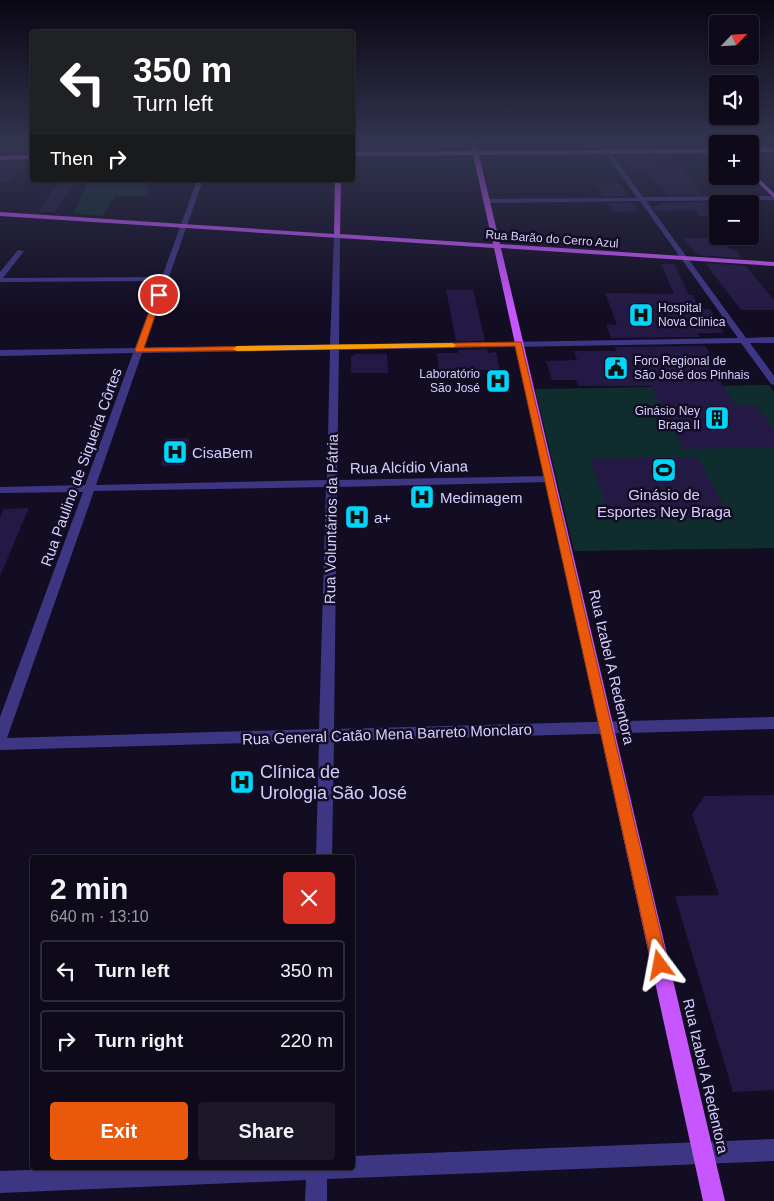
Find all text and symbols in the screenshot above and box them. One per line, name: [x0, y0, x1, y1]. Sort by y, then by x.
north arrow: [709, 15, 759, 65]
map controls: [709, 15, 759, 245]
icon: left: [50, 50, 115, 115]
text: 350 m: [133, 50, 232, 89]
button: sound: [709, 75, 759, 125]
text: Turn left: [133, 91, 213, 116]
button: +: [709, 135, 759, 185]
icon: right: [103, 145, 131, 173]
text: Then: [50, 148, 93, 169]
button: −: [709, 195, 759, 245]
street label: Rua Barão do Cerro Azul: [485, 227, 619, 251]
pin: [138, 274, 180, 316]
icon: arrive: [145, 281, 173, 309]
place label: Hospital Nova Clinica: [658, 301, 726, 329]
hospital icon: Hospital Nova Clinica: [628, 302, 654, 328]
place label: Foro Regional de São José dos Pinhais: [634, 354, 749, 382]
public building icon: Foro Regional de São José dos Pinhais: [603, 355, 629, 381]
street label: Rua Paulino de Siqueira Côrtes: [37, 365, 125, 569]
place label: Laboratório São José: [419, 367, 480, 395]
hospital icon: Laboratório São José: [485, 368, 511, 394]
place label: Ginásio Ney Braga II: [635, 404, 700, 432]
building icon: Ginásio Ney Braga II: [704, 405, 730, 431]
street label: Rua Voluntários da Pátria: [321, 433, 341, 604]
hospital icon: CisaBem: [162, 439, 188, 465]
place label: CisaBem: [192, 444, 253, 461]
street label: Rua Alcídio Viana: [350, 457, 469, 477]
sports icon: Ginásio de Esportes Ney Braga: [651, 457, 677, 483]
hospital icon: Medimagem: [409, 484, 435, 510]
place label: Ginásio de Esportes Ney Braga: [597, 486, 732, 520]
place label: Medimagem: [440, 489, 523, 506]
hospital icon: a+: [344, 504, 370, 530]
place label: a+: [374, 509, 391, 526]
street label: Rua Izabel A Redentora: [586, 588, 638, 747]
street label: Rua General Catão Mena Barreto Monclaro: [242, 720, 532, 748]
place label: Clínica de Urologia São José: [260, 762, 407, 803]
hospital icon: Clínica de Urologia São José: [229, 769, 255, 795]
text: 2 min: [50, 872, 128, 905]
button: close: [283, 872, 335, 924]
text: 640 m · 13:10: [50, 908, 149, 925]
position arrow: [633, 938, 685, 990]
icon: left: [52, 957, 80, 985]
text: Turn left: [95, 960, 170, 981]
text: 350 m: [280, 960, 333, 981]
street label: Rua Izabel A Redentora: [680, 997, 732, 1156]
icon: right: [52, 1027, 80, 1055]
text: Turn right: [95, 1030, 183, 1051]
text: 220 m: [280, 1030, 333, 1051]
button: Exit: [50, 1102, 188, 1160]
button: Share: [198, 1102, 335, 1160]

